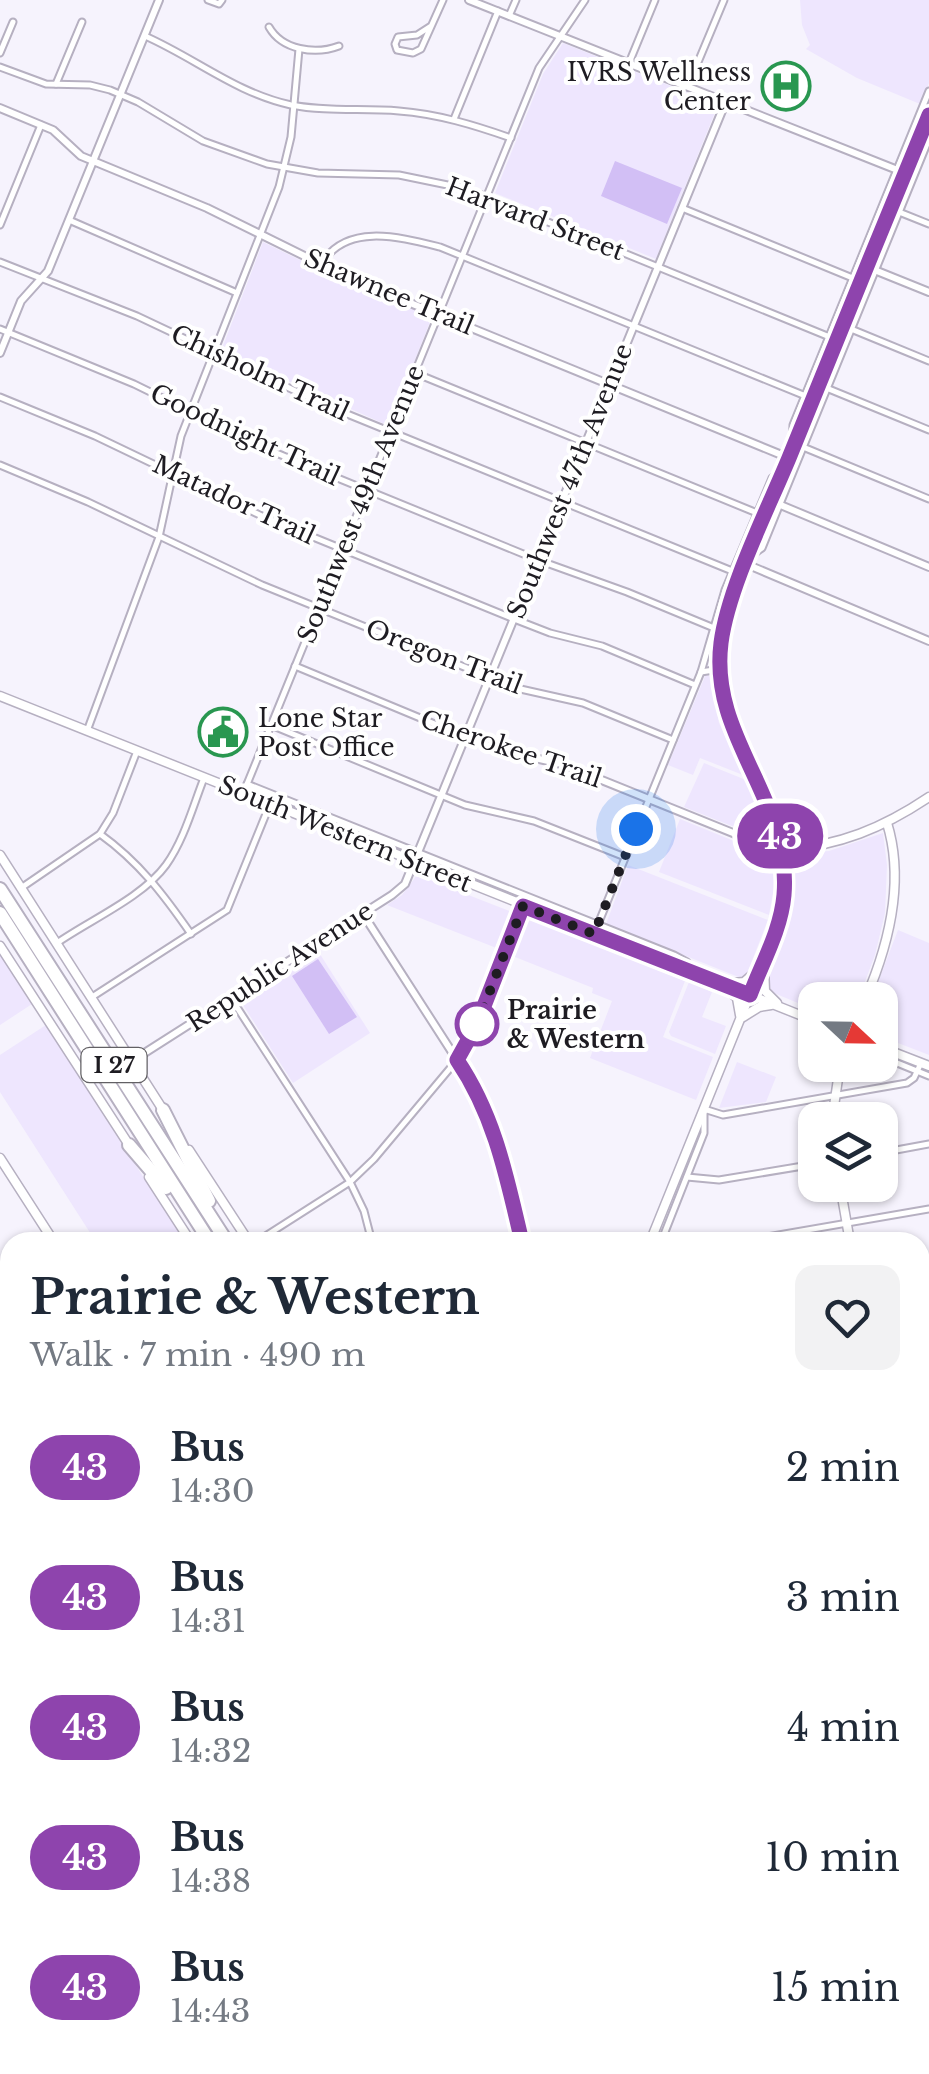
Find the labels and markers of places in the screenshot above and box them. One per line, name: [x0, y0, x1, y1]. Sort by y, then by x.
place label: IVRS Wellness Center: [567, 57, 751, 117]
hospital icon: IVRS Wellness Center: [760, 60, 812, 112]
place label: Lone Star Post Office: [258, 703, 394, 763]
public building icon: Lone Star Post Office: [197, 706, 249, 758]
place label: Prairie & Western: [507, 995, 645, 1055]
marker: Prairie & Western: [456, 1003, 498, 1045]

